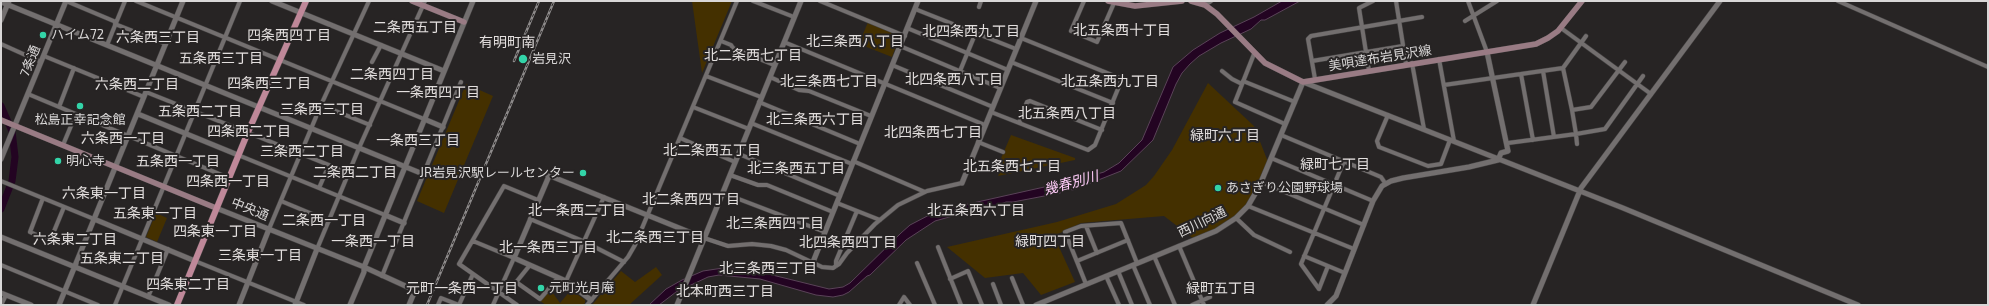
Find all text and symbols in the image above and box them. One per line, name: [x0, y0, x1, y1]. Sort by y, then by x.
district label: 二条西五丁目: [373, 19, 457, 35]
district label: 北五条西十丁目: [1073, 22, 1171, 38]
district label: 北四条西九丁目: [922, 23, 1020, 39]
place label: ハイム72: [51, 27, 104, 43]
district label: 四条西四丁目: [247, 27, 331, 43]
district label: 六条西三丁目: [116, 29, 200, 45]
marker: ハイム72: [38, 30, 48, 40]
district label: 北三条西八丁目: [806, 33, 904, 49]
district label: 有明町南: [479, 34, 535, 50]
street label: 美唄達布岩見沢線: [1327, 42, 1433, 74]
street label: 7条通: [17, 43, 43, 79]
district label: 北二条西七丁目: [704, 47, 802, 63]
district label: 五条西三丁目: [179, 50, 263, 66]
place label: 岩見沢: [532, 51, 571, 67]
marker: 岩見沢: [517, 53, 529, 65]
district label: 二条西四丁目: [350, 66, 434, 82]
district label: 北四条西八丁目: [905, 71, 1003, 87]
district label: 北三条西七丁目: [780, 73, 878, 89]
district label: 北五条西九丁目: [1061, 73, 1159, 89]
district label: 四条西三丁目: [227, 75, 311, 91]
district label: 六条西二丁目: [95, 76, 179, 92]
district label: 一条西四丁目: [396, 84, 480, 100]
marker: 松島正幸記念館: [75, 101, 85, 111]
district label: 三条西三丁目: [280, 101, 364, 117]
district label: 五条西二丁目: [158, 103, 242, 119]
district label: 北五条西八丁目: [1018, 105, 1116, 121]
district label: 北三条西六丁目: [766, 111, 864, 127]
place label: 松島正幸記念館: [35, 112, 125, 128]
district label: 四条西二丁目: [207, 123, 291, 139]
district label: 北四条西七丁目: [884, 124, 982, 140]
district label: 緑町六丁目: [1190, 127, 1260, 143]
district label: 六条西一丁目: [81, 130, 165, 146]
district label: 一条西三丁目: [376, 132, 460, 148]
district label: 北二条西五丁目: [663, 142, 761, 158]
district label: 三条西二丁目: [260, 143, 344, 159]
place label: 明心寺: [66, 153, 105, 169]
district label: 五条西一丁目: [136, 153, 220, 169]
marker: 明心寺: [53, 156, 63, 166]
district label: 緑町七丁目: [1300, 156, 1370, 172]
district label: 北五条西七丁目: [963, 158, 1061, 174]
district label: 北三条西五丁目: [747, 160, 845, 176]
district label: 二条西二丁目: [313, 164, 397, 180]
place label: JR岩見沢駅レールセンター: [420, 165, 575, 181]
marker: JR岩見沢駅レールセンター: [578, 168, 588, 178]
water label: 幾春別川: [1042, 168, 1100, 198]
district label: 四条西一丁目: [186, 173, 270, 189]
place label: あさぎり公園野球場: [1226, 180, 1343, 196]
marker: あさぎり公園野球場: [1213, 183, 1223, 193]
district label: 六条東一丁目: [62, 185, 146, 201]
district label: 北二条西四丁目: [642, 191, 740, 207]
street label: 中央通: [229, 194, 271, 224]
district label: 北一条西二丁目: [528, 202, 626, 218]
district label: 北五条西六丁目: [927, 202, 1025, 218]
street label: 西川向通: [1175, 204, 1229, 240]
district label: 五条東一丁目: [113, 205, 197, 221]
district label: 二条西一丁目: [282, 212, 366, 228]
district label: 北三条西四丁目: [726, 215, 824, 231]
district label: 四条東一丁目: [173, 223, 257, 239]
district label: 北二条西三丁目: [606, 229, 704, 245]
district label: 六条東二丁目: [33, 231, 117, 247]
district label: 一条西一丁目: [331, 233, 415, 249]
district label: 緑町四丁目: [1015, 233, 1085, 249]
district label: 北四条西四丁目: [799, 234, 897, 250]
district label: 北一条西三丁目: [499, 239, 597, 255]
district label: 三条東一丁目: [218, 247, 302, 263]
district label: 五条東二丁目: [80, 250, 164, 266]
district label: 北三条西三丁目: [719, 260, 817, 276]
district label: 四条東二丁目: [146, 276, 230, 292]
district label: 元町一条西一丁目: [406, 280, 518, 296]
place label: 元町光月庵: [549, 280, 614, 296]
district label: 緑町五丁目: [1186, 280, 1256, 296]
marker: 元町光月庵: [536, 283, 546, 293]
district label: 北本町西三丁目: [676, 283, 774, 299]

